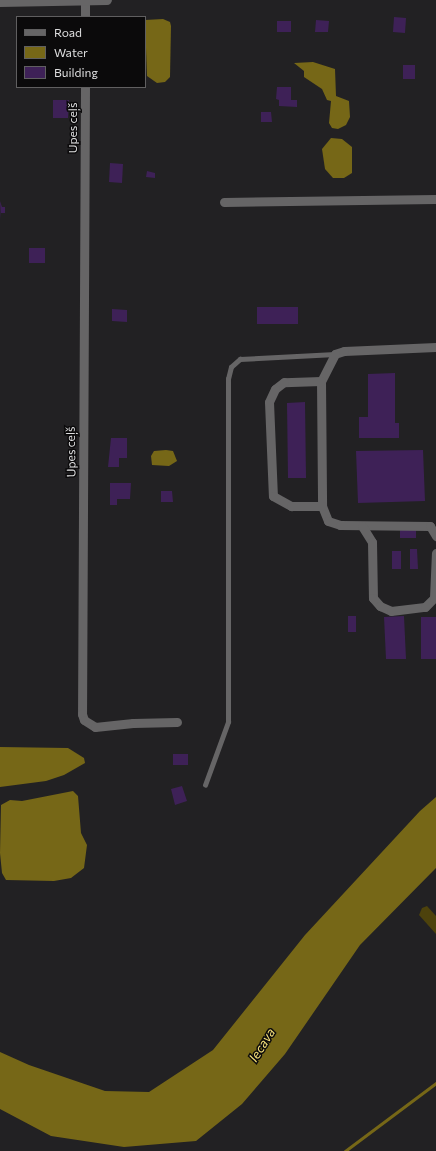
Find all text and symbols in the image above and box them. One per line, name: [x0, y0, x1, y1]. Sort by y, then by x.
legend: [16, 16, 146, 88]
text: Road: [54, 25, 82, 39]
text: Water: [54, 45, 88, 59]
text: Building: [54, 65, 98, 79]
street label: Upes ceļš: [66, 103, 80, 153]
street label: Upes ceļš: [63, 427, 79, 477]
water label: Iecava: [246, 1025, 278, 1065]

